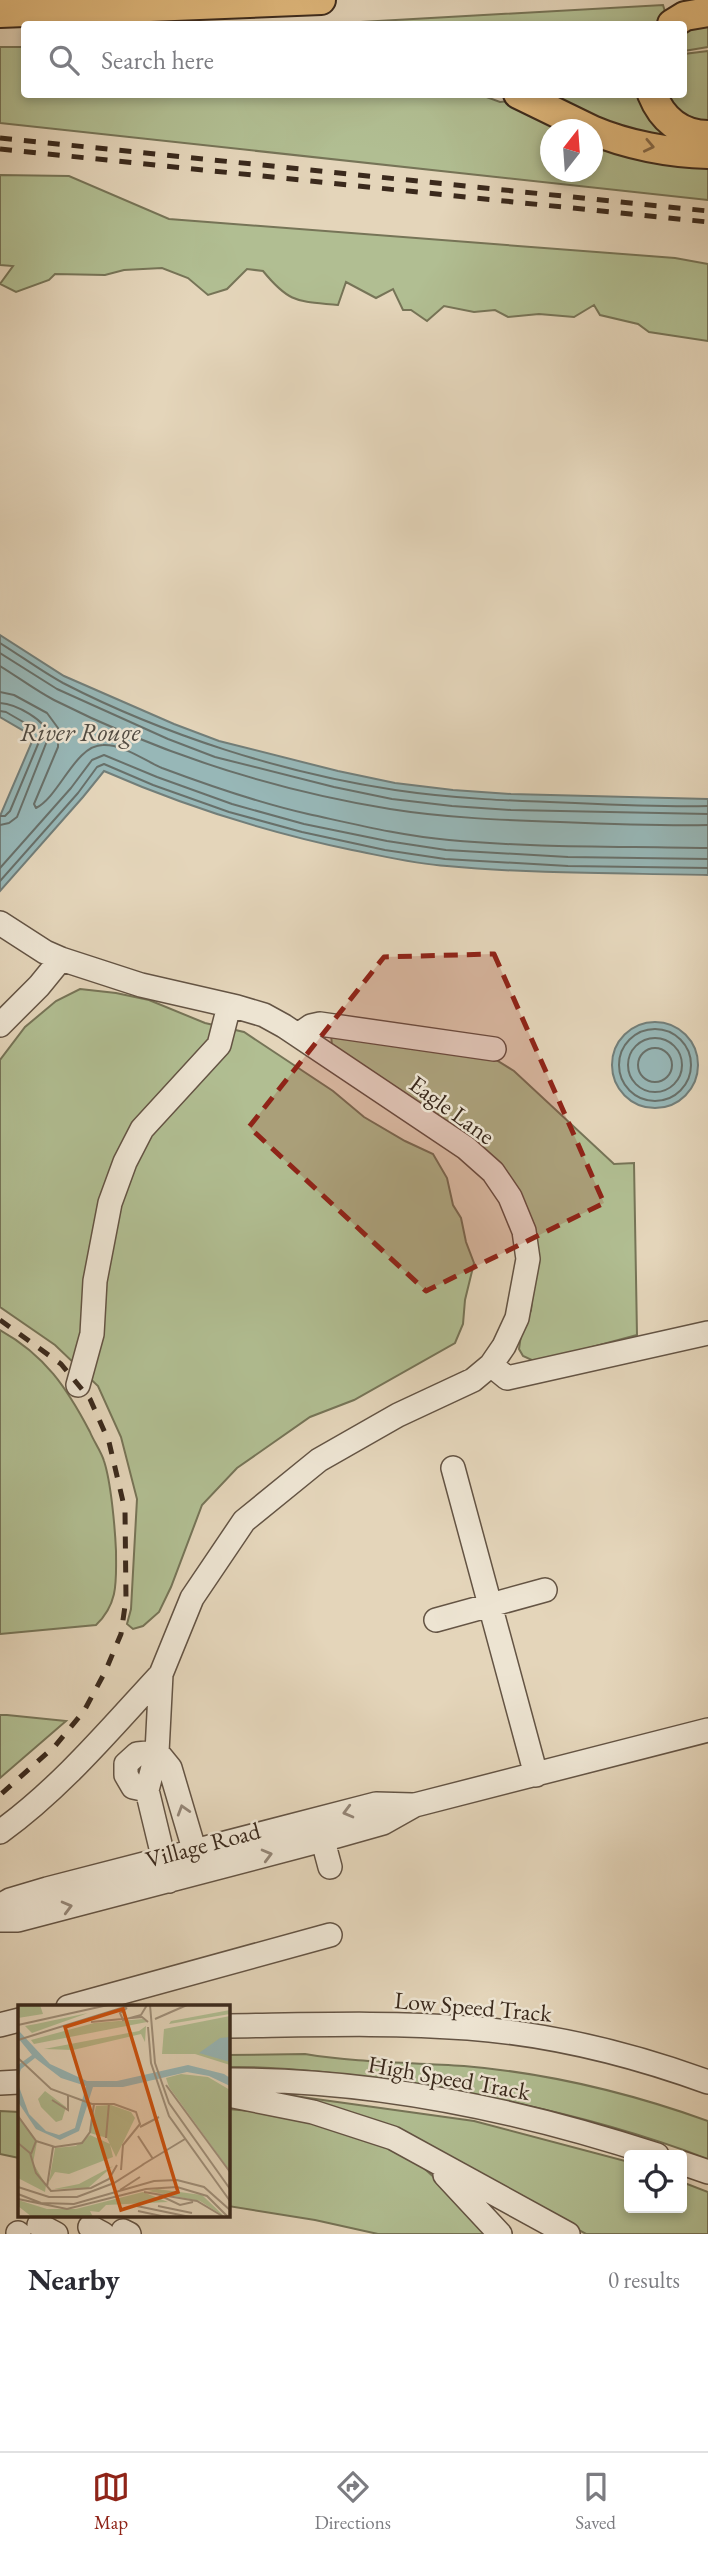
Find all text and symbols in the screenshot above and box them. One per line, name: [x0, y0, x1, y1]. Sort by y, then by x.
search box: [21, 21, 687, 98]
icon: search: [45, 41, 83, 79]
text: Search here: [101, 43, 214, 77]
north arrow: [540, 119, 603, 182]
one-way arrow: [643, 138, 655, 152]
water label: River Rouge: [20, 715, 141, 749]
street label: Eagle Lane: [403, 1068, 501, 1151]
one-way arrow: [342, 1804, 354, 1818]
one-way arrow: [177, 1805, 192, 1817]
street label: Village Road: [142, 1814, 264, 1875]
one-way arrow: [260, 1849, 272, 1863]
one-way arrow: [60, 1901, 72, 1915]
street label: Low Speed Track: [393, 1984, 554, 2029]
inset map: [18, 2005, 229, 2216]
street label: High Speed Track: [366, 2048, 533, 2107]
map controls: [624, 2150, 687, 2213]
button: locate: [624, 2150, 687, 2213]
text: Nearby: [28, 2260, 120, 2299]
text: 0 results: [608, 2265, 680, 2295]
tab: Map: [92, 2468, 130, 2535]
tab: Directions: [314, 2468, 391, 2535]
tab: Saved: [575, 2468, 616, 2535]

